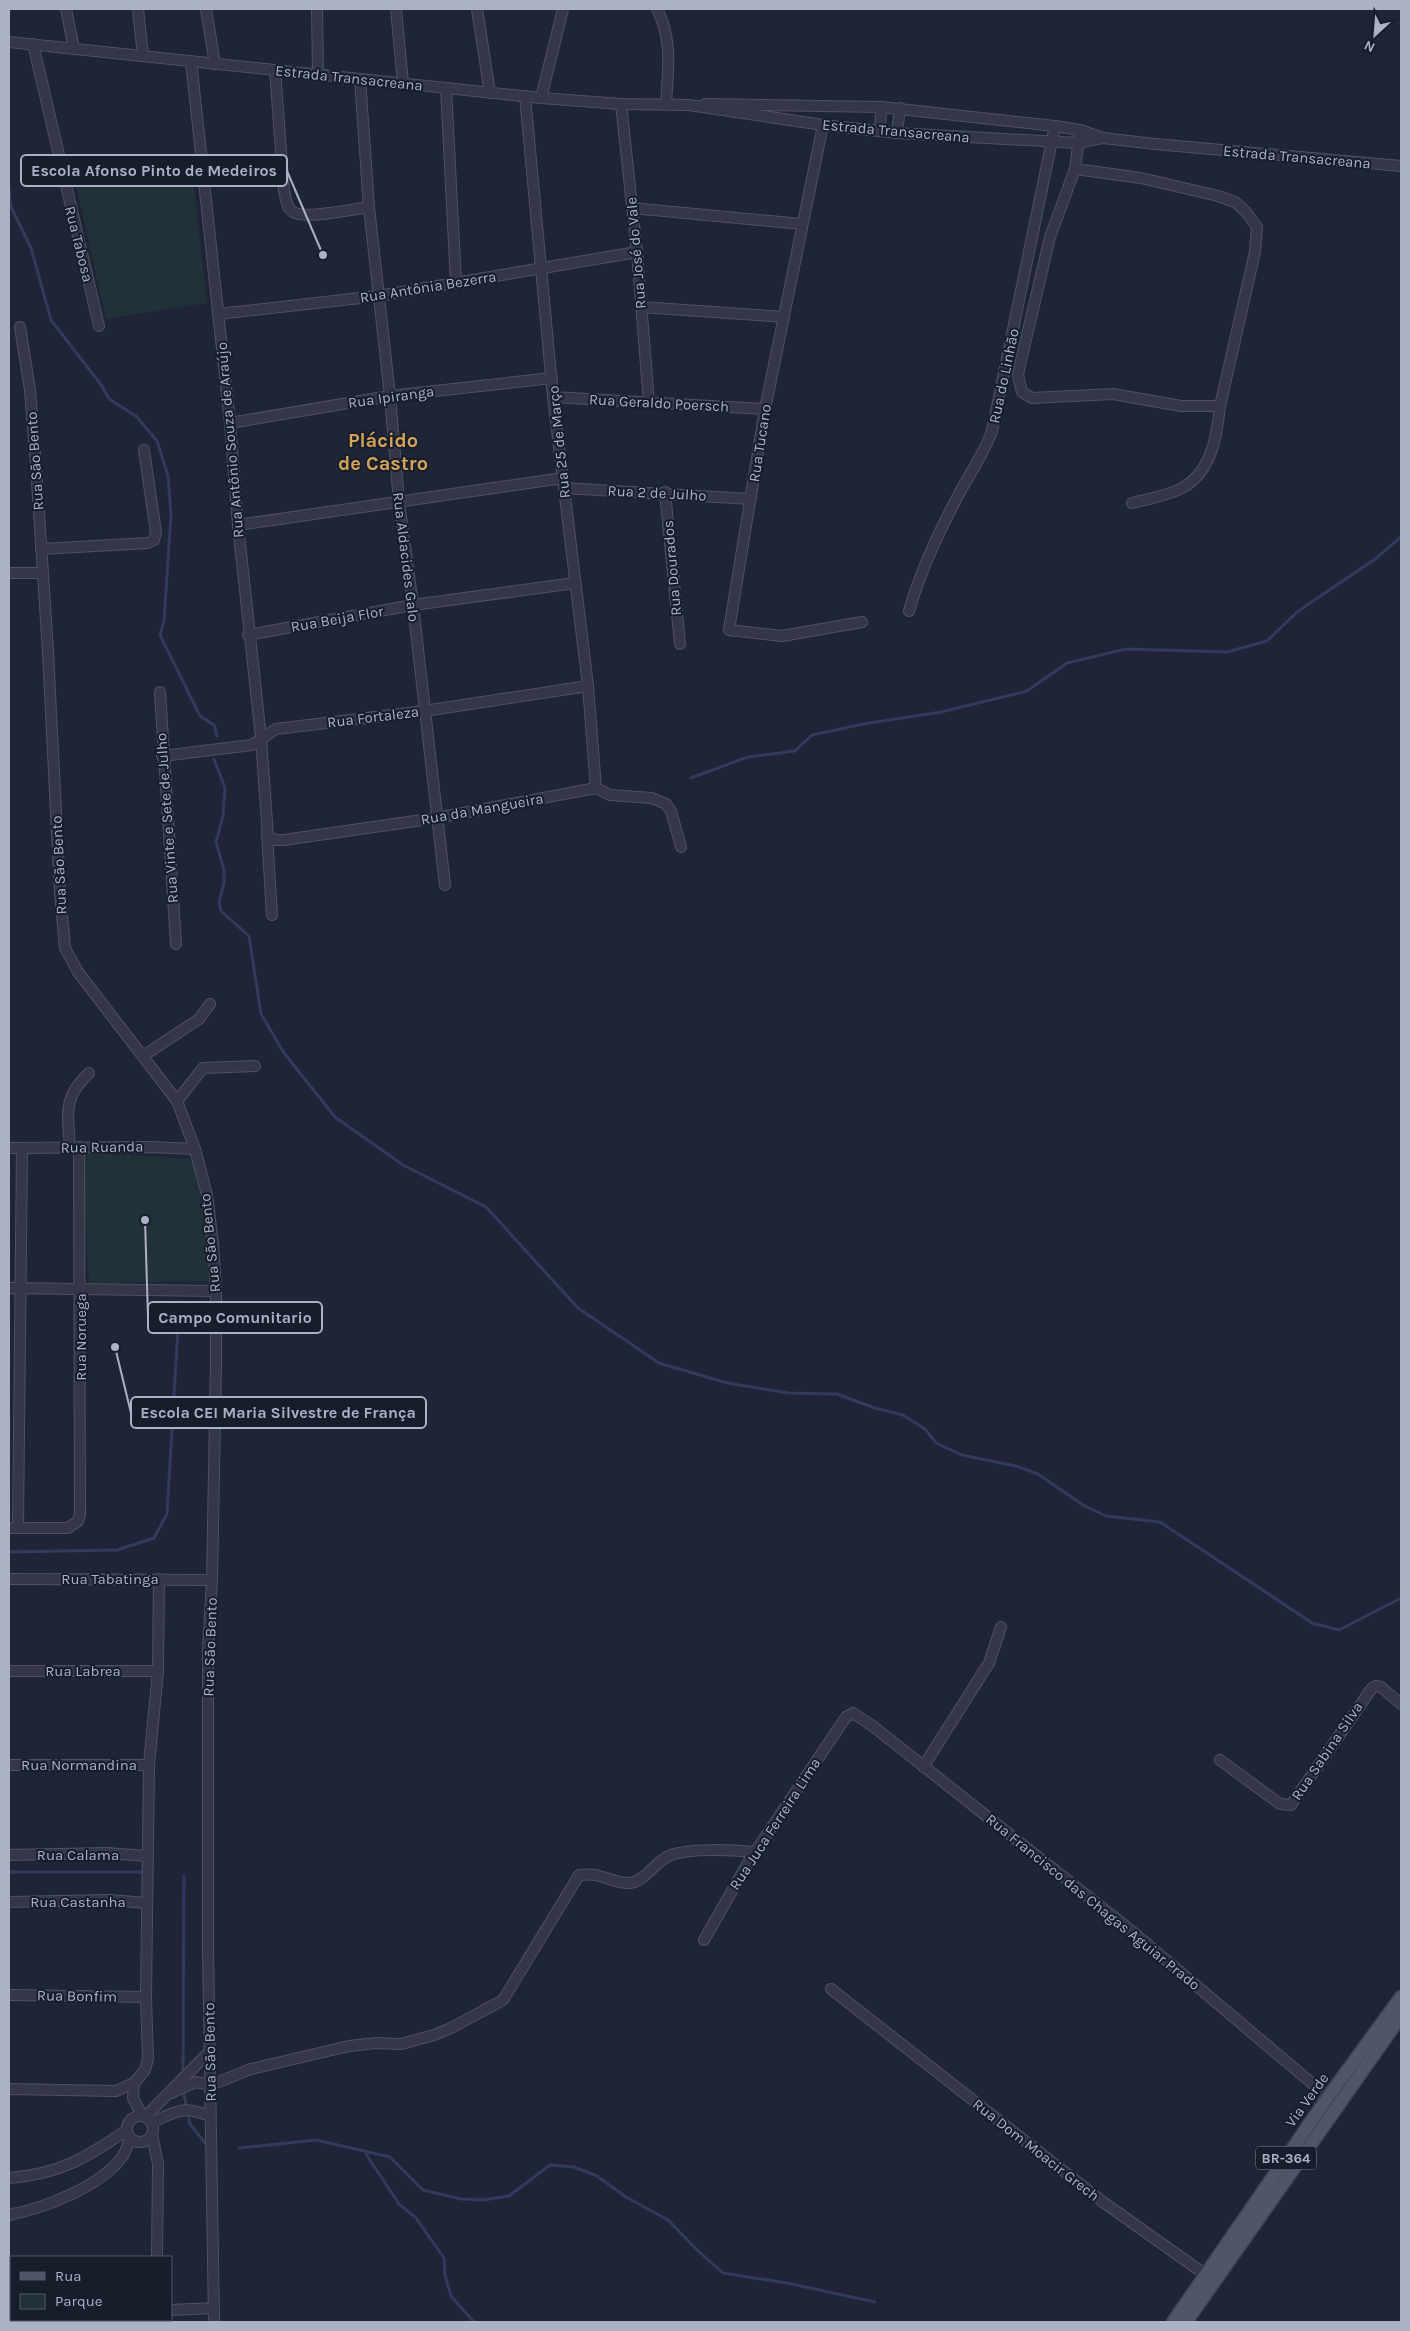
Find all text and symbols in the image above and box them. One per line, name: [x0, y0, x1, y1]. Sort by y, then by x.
north arrow: [1350, 10, 1400, 60]
text: N: [1361, 36, 1378, 56]
street label: Estrada Transacreana: [274, 61, 424, 95]
street label: Estrada Transacreana: [821, 116, 971, 146]
street label: Estrada Transacreana: [1222, 142, 1372, 172]
callout: Escola Afonso Pinto de Medeiros: [21, 155, 287, 186]
text: Escola Afonso Pinto de Medeiros: [31, 161, 277, 180]
street label: Rua José do Vale: [622, 196, 650, 310]
street label: Rua Tabosa: [61, 204, 97, 284]
street label: Rua Antônia Bezerra: [358, 267, 498, 307]
street label: Rua do Linhão: [985, 327, 1023, 425]
street label: Rua Antônio Souza de Araújo: [212, 341, 248, 539]
street label: Rua Ipiranga: [347, 382, 435, 412]
street label: Rua 25 de Março: [544, 385, 574, 499]
street label: Rua Geraldo Poersch: [588, 390, 730, 416]
street label: Rua Tucano: [745, 403, 775, 483]
street label: Rua São Bento: [23, 411, 47, 511]
district label: Plácido de Castro: [338, 429, 428, 475]
street label: Rua 2 de Julho: [607, 481, 707, 505]
street label: Rua Aldacides Galo: [389, 491, 423, 623]
street label: Rua Dourados: [659, 519, 685, 617]
street label: Rua Beija Flor: [289, 602, 385, 636]
street label: Rua Fortaleza: [326, 702, 420, 732]
street label: Rua Vinte e Sete de Julho: [152, 732, 182, 904]
street label: Rua da Mangueira: [419, 789, 545, 829]
street label: Rua São Bento: [47, 815, 71, 915]
street label: Rua Ruanda: [60, 1137, 144, 1157]
street label: Rua São Bento: [196, 1193, 224, 1293]
street label: Rua Noruega: [72, 1293, 90, 1381]
callout: Campo Comunitario: [148, 1302, 322, 1333]
text: Campo Comunitario: [158, 1308, 312, 1327]
callout: Escola CEI Maria Silvestre de França: [131, 1397, 426, 1428]
text: Escola CEI Maria Silvestre de França: [140, 1403, 416, 1422]
street label: Rua Tabatinga: [61, 1570, 159, 1588]
street label: Rua São Bento: [199, 1597, 221, 1697]
street label: Rua Labrea: [45, 1662, 121, 1680]
street label: Rua Sabina Silva: [1287, 1698, 1367, 1804]
street label: Rua Juca Ferreira Lima: [726, 1755, 824, 1893]
street label: Rua Normandina: [21, 1756, 137, 1774]
street label: Rua Francisco das Chagas Aguiar Prado: [982, 1810, 1204, 1994]
street label: Rua Calama: [37, 1846, 119, 1864]
street label: Rua Castanha: [30, 1893, 126, 1911]
street label: Rua Bonfim: [37, 1986, 117, 2006]
street label: Rua São Bento: [200, 2002, 220, 2102]
street label: Via Verde: [1281, 2069, 1333, 2131]
street label: Rua Dom Moacir Grech: [969, 2095, 1103, 2205]
road number: BR-364: [1256, 2146, 1316, 2170]
legend: [10, 2256, 172, 2321]
text: Rua: [55, 2267, 82, 2285]
text: Parque: [55, 2292, 103, 2310]

